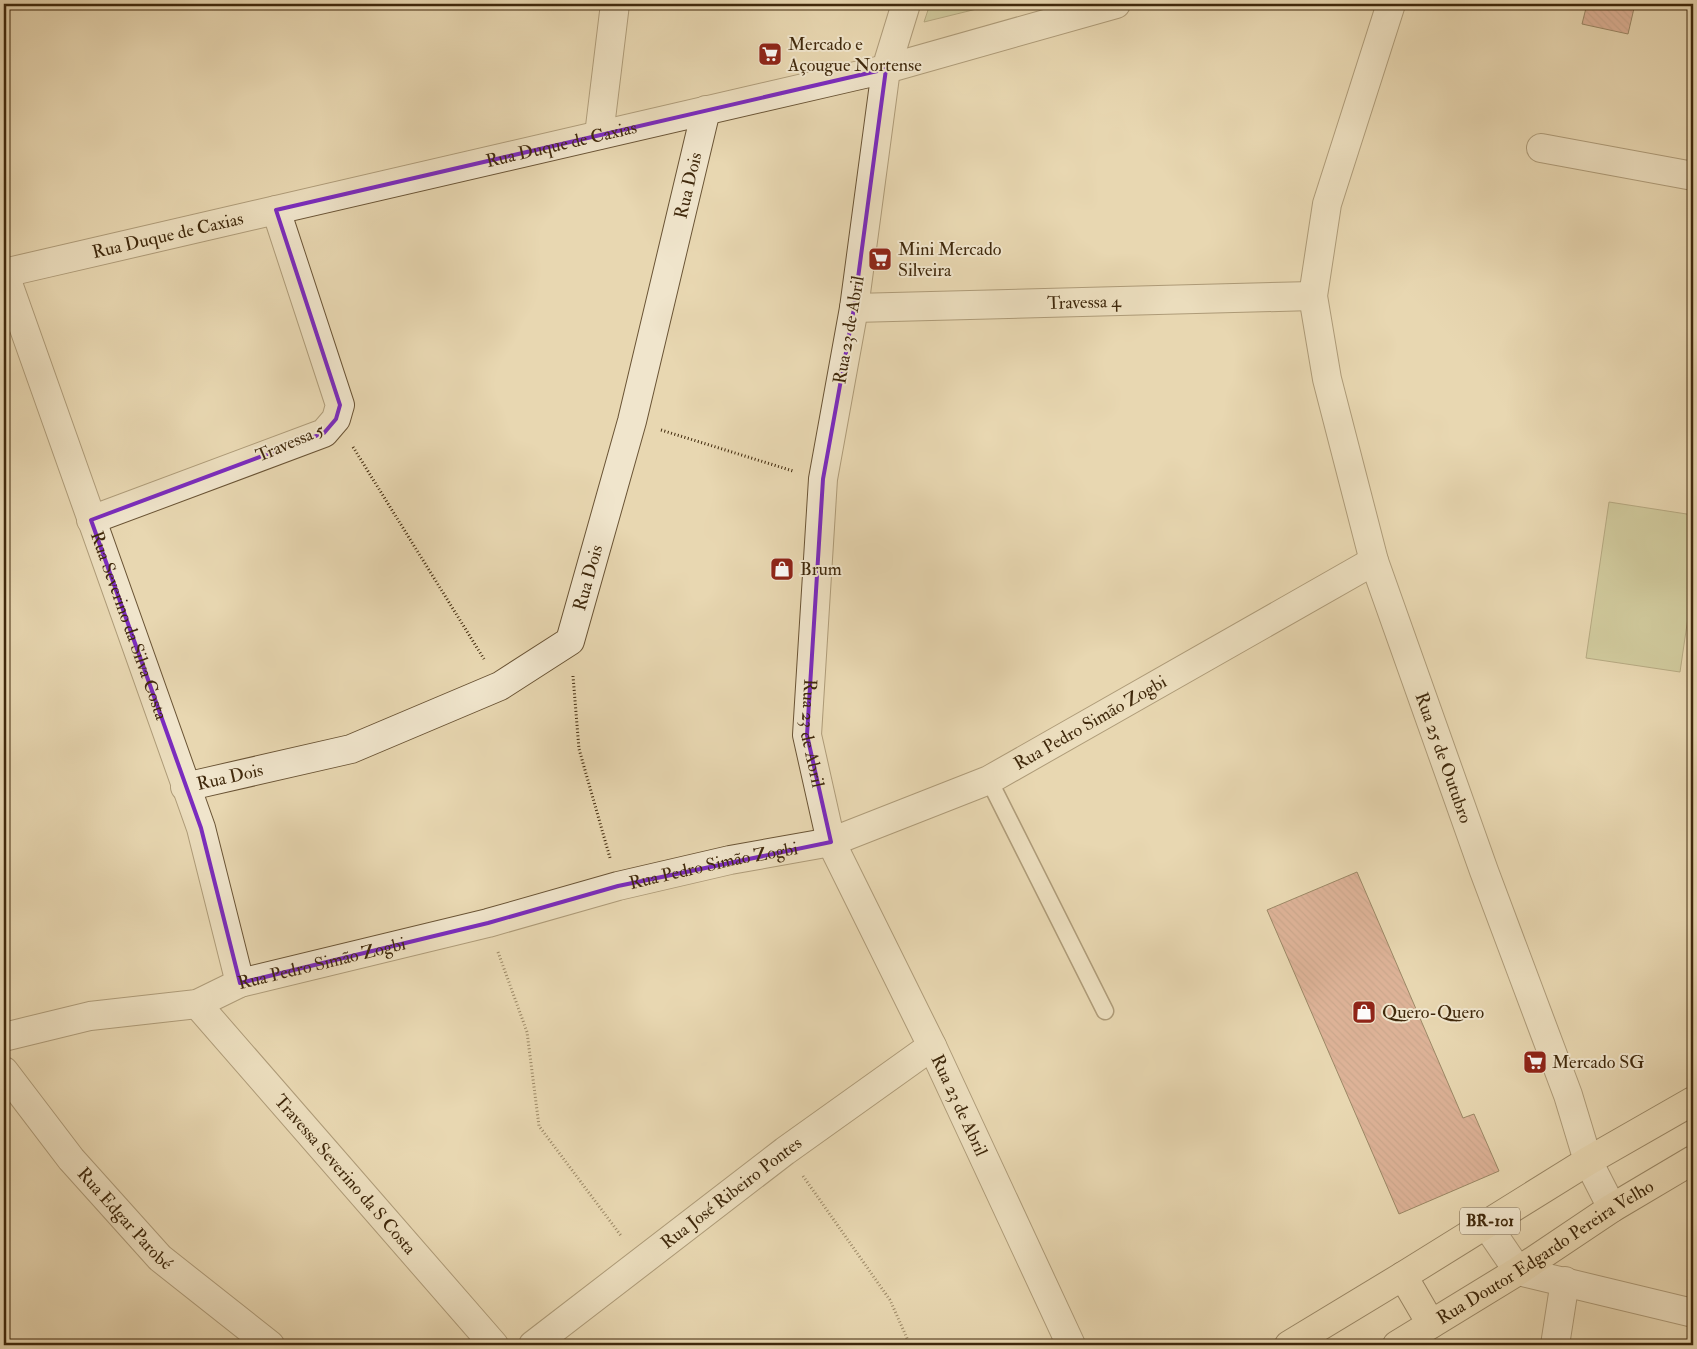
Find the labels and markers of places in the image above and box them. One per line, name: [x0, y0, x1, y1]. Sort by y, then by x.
place label: Mercado e Açougue Nortense: [787, 33, 922, 77]
supermarket icon: Mercado e Açougue Nortense: [757, 41, 783, 67]
place label: Mini Mercado Silveira: [898, 238, 1002, 282]
supermarket icon: Mini Mercado Silveira: [867, 246, 893, 272]
shop icon: Brum: [769, 556, 795, 582]
place label: Brum: [800, 558, 842, 581]
shop icon: Quero-Quero: [1351, 999, 1377, 1025]
place label: Quero-Quero: [1382, 1001, 1485, 1024]
supermarket icon: Mercado SG: [1522, 1049, 1548, 1075]
place label: Mercado SG: [1552, 1051, 1644, 1074]

